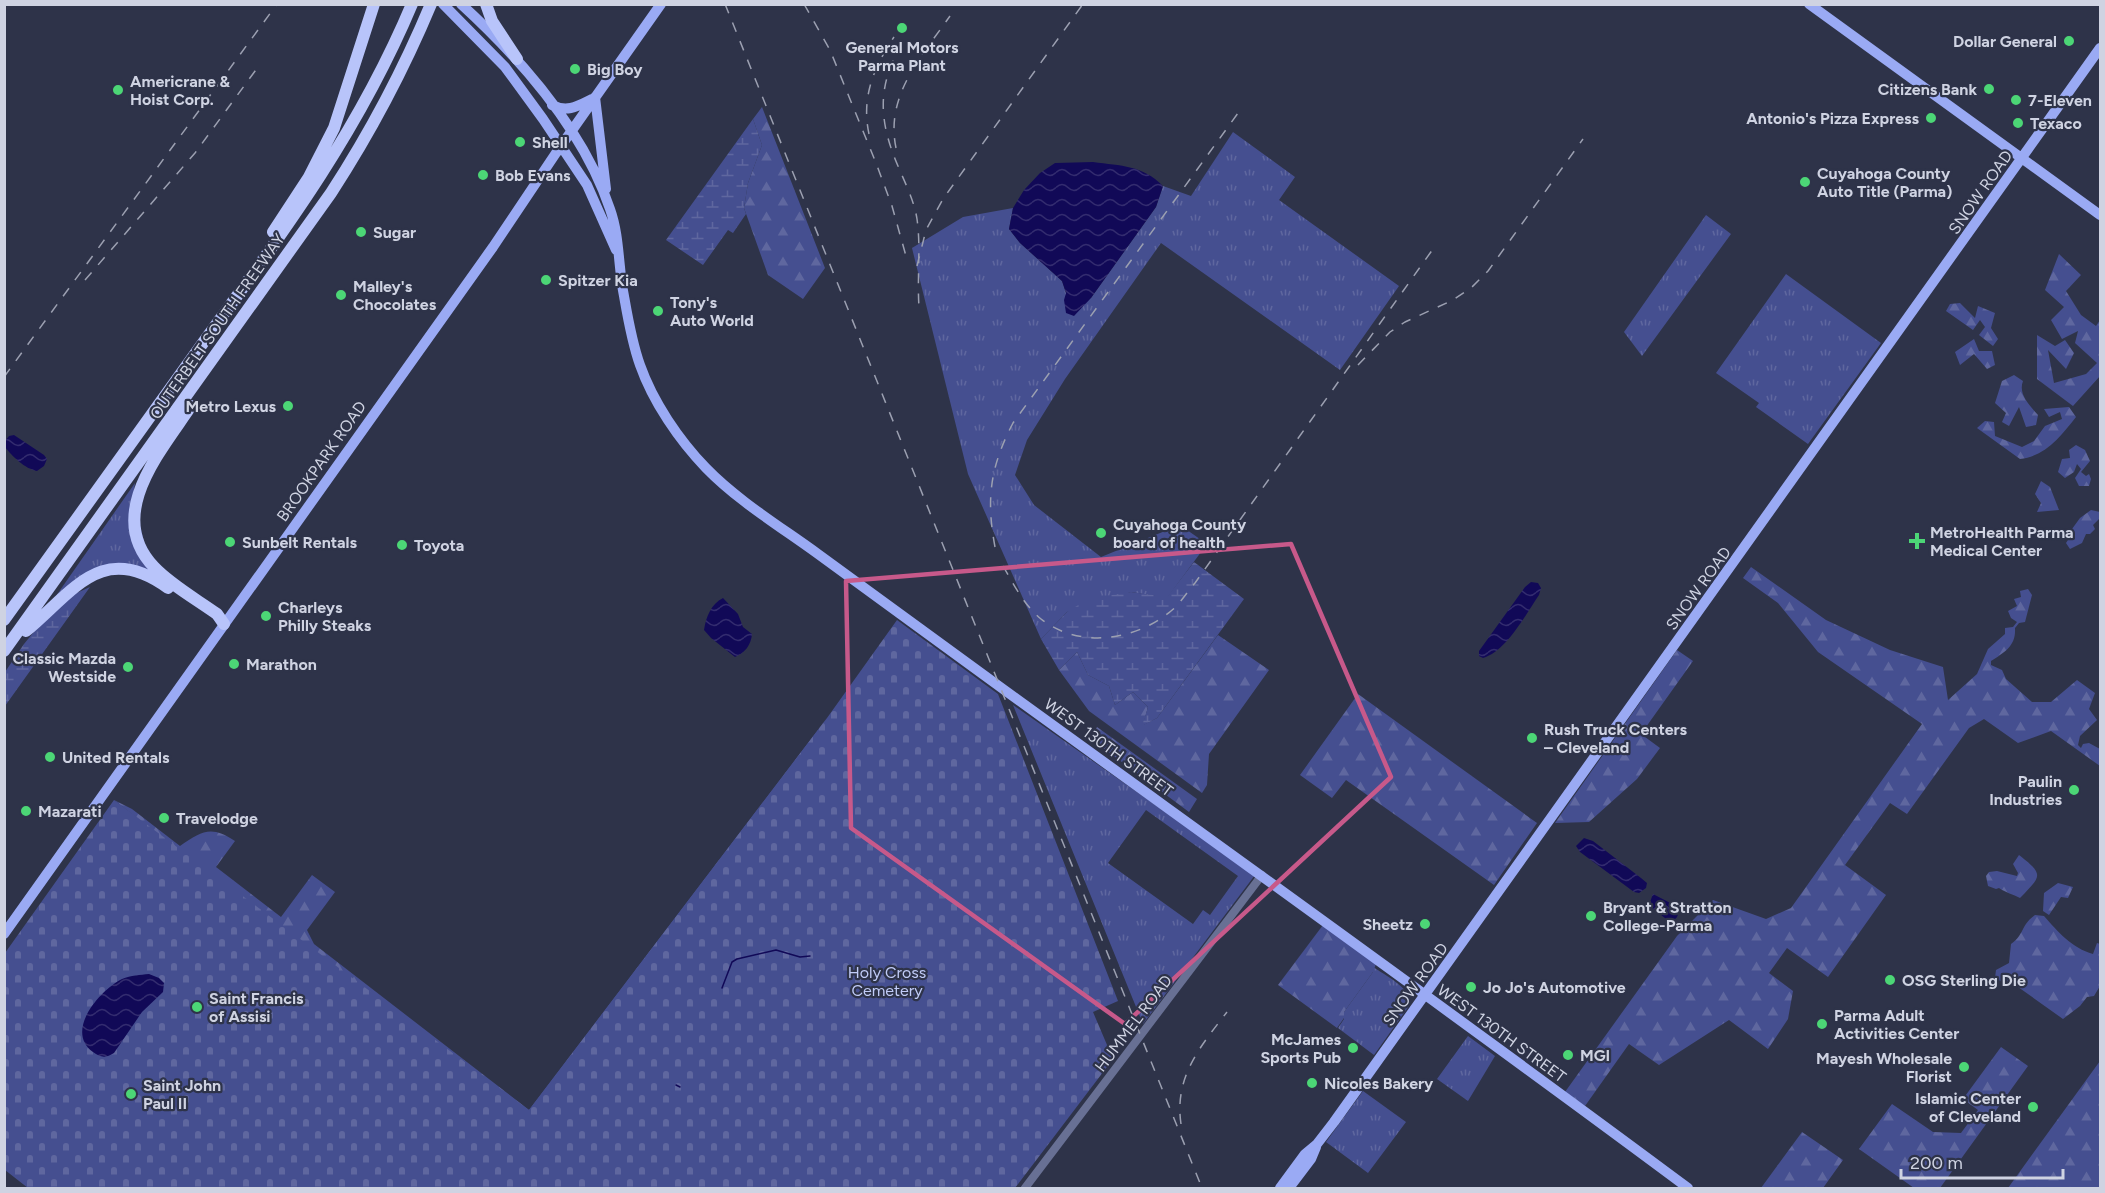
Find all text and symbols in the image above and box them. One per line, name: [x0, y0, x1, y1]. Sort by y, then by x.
marker: General Motors Parma Plant: [895, 21, 909, 35]
place label: Dollar General: [1953, 32, 2057, 51]
marker: Dollar General: [2062, 34, 2076, 48]
place label: General Motors Parma Plant: [845, 38, 959, 75]
place label: Big Boy: [587, 60, 643, 79]
marker: Big Boy: [568, 62, 582, 76]
place label: Americrane & Hoist Corp.: [130, 72, 231, 109]
place label: Citizens Bank: [1878, 80, 1977, 99]
marker: Citizens Bank: [1982, 82, 1996, 96]
marker: Americrane & Hoist Corp.: [111, 83, 125, 97]
place label: 7-Eleven: [2028, 91, 2092, 110]
marker: 7-Eleven: [2009, 93, 2023, 107]
place label: Antonio's Pizza Express: [1746, 109, 1920, 128]
marker: Antonio's Pizza Express: [1924, 111, 1938, 125]
place label: Texaco: [2030, 114, 2082, 133]
marker: Texaco: [2011, 116, 2025, 130]
place label: Shell: [532, 133, 568, 152]
marker: Shell: [513, 135, 527, 149]
street label: SNOW ROAD: [1945, 147, 2016, 238]
place label: Cuyahoga County Auto Title (Parma): [1817, 164, 1952, 201]
place label: Bob Evans: [495, 166, 571, 185]
marker: Bob Evans: [476, 168, 490, 182]
marker: Cuyahoga County Auto Title (Parma): [1798, 175, 1812, 189]
place label: Sugar: [373, 223, 416, 242]
marker: Sugar: [354, 225, 368, 239]
street label: OUTERBELT SOUTH FREEWAY: [146, 230, 289, 423]
place label: Spitzer Kia: [558, 271, 638, 290]
marker: Spitzer Kia: [539, 273, 553, 287]
place label: Malley's Chocolates: [353, 277, 437, 314]
marker: Malley's Chocolates: [334, 288, 348, 302]
place label: Tony's Auto World: [670, 293, 754, 330]
marker: Tony's Auto World: [651, 304, 665, 318]
place label: Metro Lexus: [186, 397, 277, 416]
street label: BROOKPARK ROAD: [273, 397, 370, 525]
marker: Metro Lexus: [281, 399, 295, 413]
place label: Cuyahoga County board of health: [1113, 515, 1247, 552]
place label: MetroHealth Parma Medical Center: [1930, 523, 2074, 560]
marker: Cuyahoga County board of health: [1094, 526, 1108, 540]
marker: MetroHealth Parma Medical Center: [1908, 532, 1926, 550]
place label: Sunbelt Rentals: [242, 533, 357, 552]
marker: Sunbelt Rentals: [223, 535, 237, 549]
place label: Toyota: [414, 536, 464, 555]
marker: Toyota: [395, 538, 409, 552]
street label: SNOW ROAD: [1662, 543, 1735, 634]
place label: Charleys Philly Steaks: [278, 598, 372, 635]
marker: Charleys Philly Steaks: [259, 609, 273, 623]
place label: Classic Mazda Westside: [12, 649, 116, 686]
place label: Marathon: [246, 655, 317, 674]
marker: Marathon: [227, 657, 241, 671]
marker: Classic Mazda Westside: [121, 660, 135, 674]
street label: WEST 130TH STREET: [1041, 694, 1177, 801]
place label: Rush Truck Centers – Cleveland: [1544, 720, 1688, 757]
marker: Rush Truck Centers – Cleveland: [1525, 731, 1539, 745]
place label: United Rentals: [62, 748, 170, 767]
marker: United Rentals: [43, 750, 57, 764]
place label: Paulin Industries: [1989, 772, 2063, 809]
marker: Paulin Industries: [2067, 783, 2081, 797]
place label: Mazarati: [38, 802, 102, 821]
marker: Mazarati: [19, 804, 33, 818]
place label: Travelodge: [176, 809, 258, 828]
marker: Travelodge: [157, 811, 171, 825]
place label: Bryant & Stratton College-Parma: [1603, 898, 1732, 935]
marker: Bryant & Stratton College-Parma: [1584, 909, 1598, 923]
place label: Sheetz: [1362, 915, 1413, 934]
marker: Sheetz: [1418, 917, 1432, 931]
street label: SNOW ROAD: [1379, 939, 1452, 1030]
park label: Holy Cross Cemetery: [848, 963, 926, 1000]
street label: HUMMEL ROAD: [1091, 971, 1176, 1076]
place label: OSG Sterling Die: [1902, 971, 2026, 990]
marker: OSG Sterling Die: [1883, 973, 1897, 987]
place label: Jo Jo's Automotive: [1483, 978, 1626, 997]
street label: WEST 130TH STREET: [1434, 980, 1570, 1087]
marker: Jo Jo's Automotive: [1464, 980, 1478, 994]
place label: Saint Francis of Assisi: [209, 989, 304, 1026]
marker: Saint Francis of Assisi: [190, 1000, 204, 1014]
place label: Parma Adult Activities Center: [1834, 1006, 1959, 1043]
marker: Parma Adult Activities Center: [1815, 1017, 1829, 1031]
place label: McJames Sports Pub: [1260, 1030, 1342, 1067]
marker: McJames Sports Pub: [1346, 1041, 1360, 1055]
place label: MGI: [1580, 1046, 1610, 1065]
marker: MGI: [1561, 1048, 1575, 1062]
place label: Mayesh Wholesale Florist: [1816, 1049, 1952, 1086]
marker: Mayesh Wholesale Florist: [1957, 1060, 1971, 1074]
place label: Nicoles Bakery: [1324, 1074, 1434, 1093]
place label: Saint John Paul II: [143, 1076, 221, 1113]
marker: Nicoles Bakery: [1305, 1076, 1319, 1090]
marker: Saint John Paul II: [124, 1087, 138, 1101]
place label: Islamic Center of Cleveland: [1915, 1089, 2021, 1126]
marker: Islamic Center of Cleveland: [2026, 1100, 2040, 1114]
scale bar: [1901, 1142, 2063, 1180]
text: 200 m: [1910, 1152, 1963, 1174]

